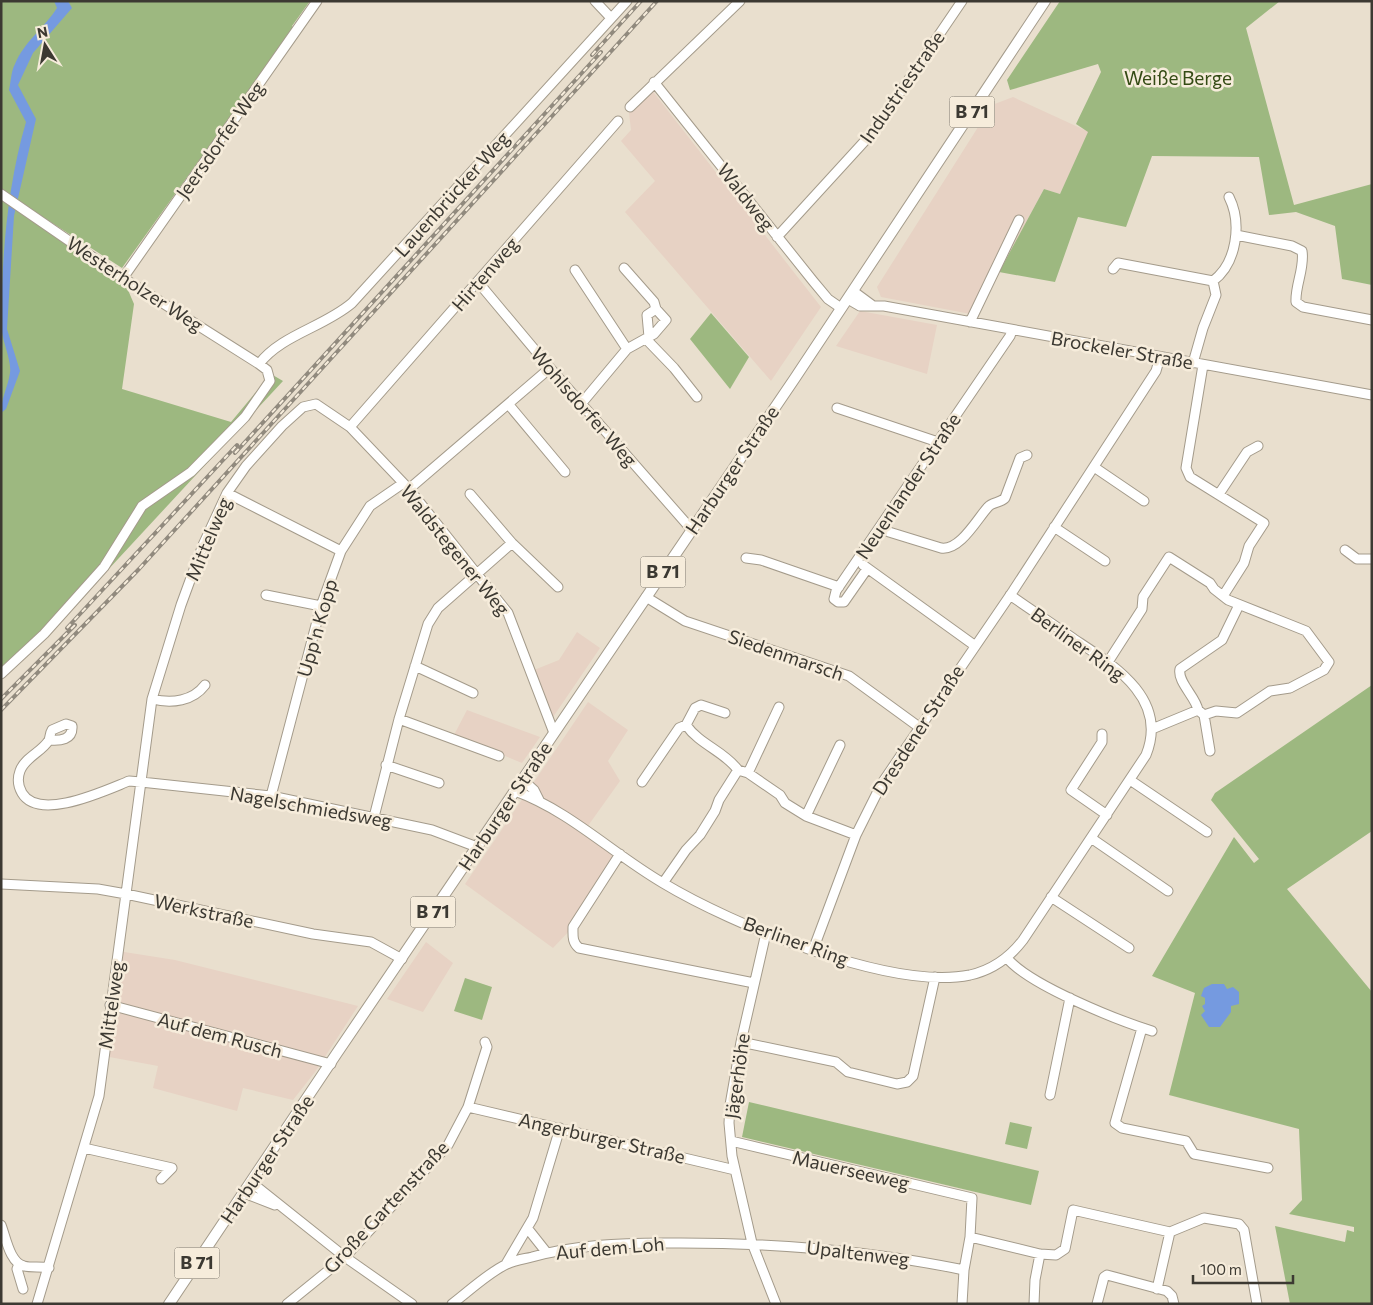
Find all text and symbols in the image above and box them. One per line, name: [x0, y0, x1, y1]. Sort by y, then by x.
north arrow: [20, 20, 70, 70]
text: N: [36, 22, 49, 41]
street label: Industriestraße: [854, 26, 949, 147]
park label: Weiße Berge: [1124, 66, 1232, 89]
street label: Jeersdorfer Weg: [171, 77, 269, 203]
road number: B 71: [950, 96, 994, 128]
street label: Lauenbrücker Weg: [389, 126, 514, 261]
street label: Waldweg: [713, 158, 780, 235]
street label: Westerholzer Weg: [63, 231, 208, 336]
street label: Hirtenweg: [446, 232, 523, 315]
street label: Brockeler Straße: [1049, 326, 1195, 373]
street label: Wohlsdorfer Weg: [526, 342, 642, 471]
street label: Harburger Straße: [680, 401, 783, 538]
street label: Neuenlander Straße: [850, 408, 965, 563]
street label: Waldstegener Weg: [396, 480, 515, 619]
street label: Mittelweg: [180, 494, 235, 584]
road number: B 71: [640, 556, 686, 588]
street label: Upp'n Kopp: [292, 576, 341, 679]
street label: Berliner Ring: [1027, 602, 1130, 685]
street label: Siedenmarsch: [725, 624, 847, 685]
street label: Dresdener Straße: [867, 660, 968, 799]
street label: Harburger Straße: [453, 737, 556, 874]
street label: Nagelschmiedsweg: [228, 781, 394, 832]
street label: Werkstraße: [152, 889, 256, 932]
road number: B 71: [410, 896, 456, 928]
street label: Berliner Ring: [740, 911, 852, 970]
street label: Mittelweg: [93, 959, 128, 1050]
street label: Auf dem Rusch: [155, 1007, 285, 1062]
street label: Jägerhöhe: [719, 1032, 754, 1120]
street label: Harburger Straße: [215, 1090, 318, 1227]
street label: Angerburger Straße: [517, 1107, 688, 1168]
street label: Große Gartenstraße: [318, 1136, 453, 1278]
street label: Mauerseeweg: [790, 1145, 912, 1194]
street label: Auf dem Loh: [555, 1231, 665, 1264]
street label: Upaltenweg: [805, 1235, 911, 1270]
road number: B 71: [174, 1248, 220, 1278]
scale bar: [1193, 1252, 1293, 1284]
text: 100 m: [1200, 1260, 1242, 1278]

